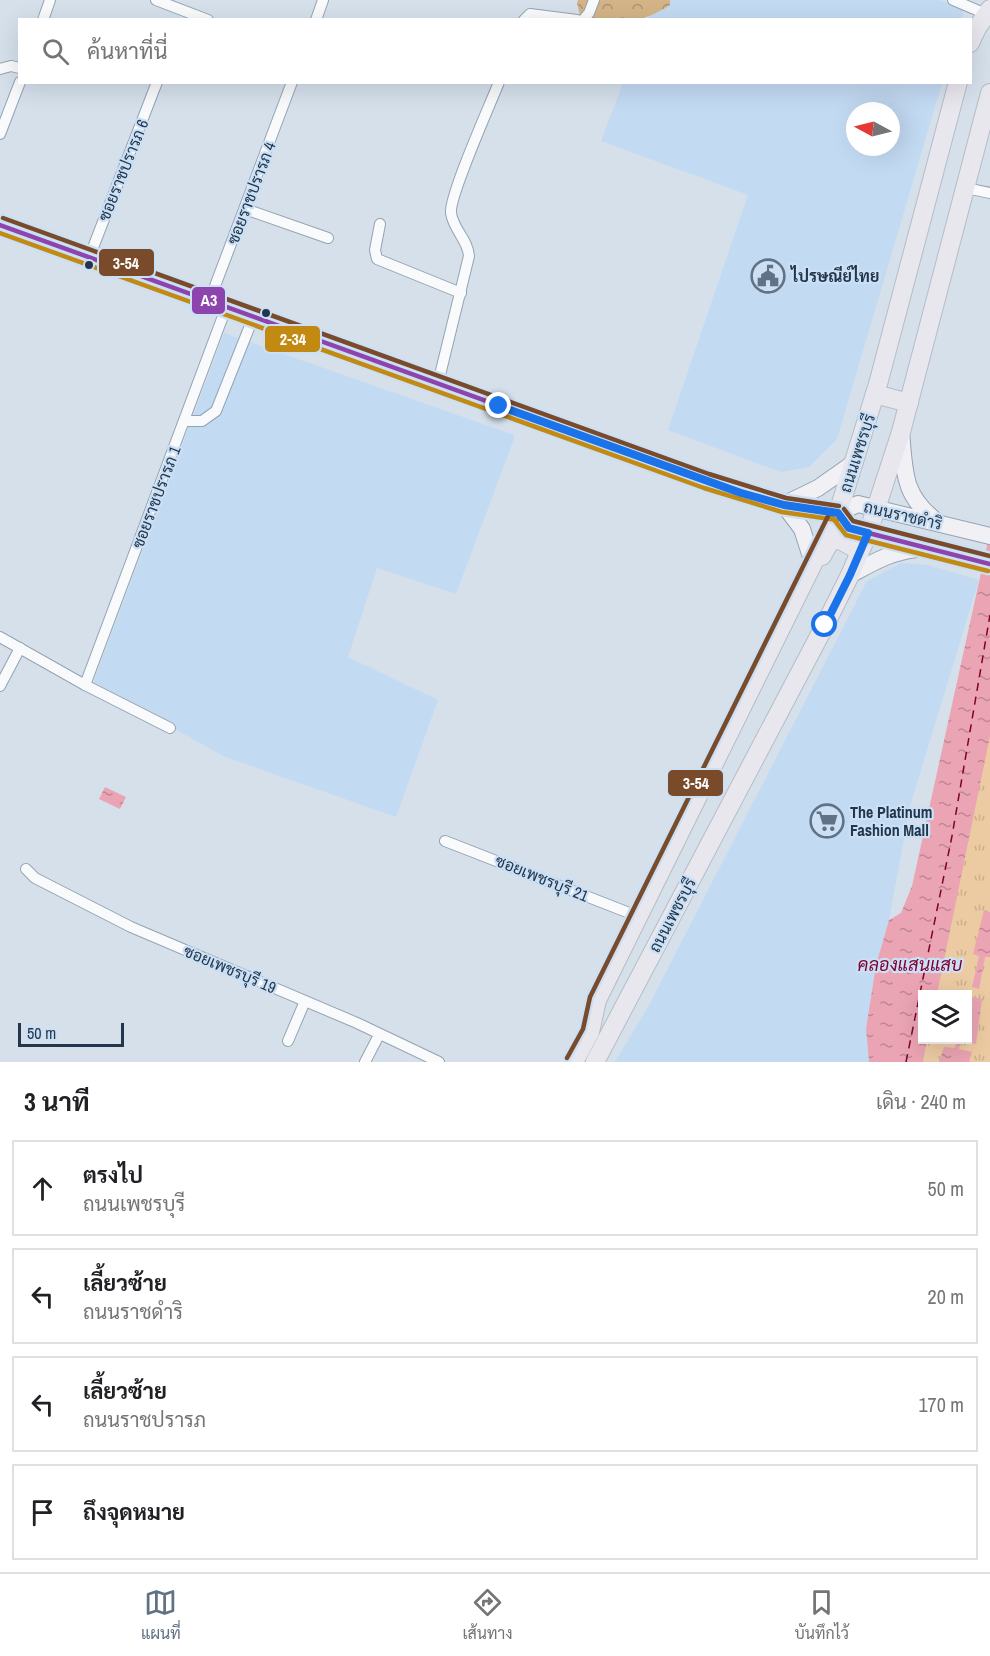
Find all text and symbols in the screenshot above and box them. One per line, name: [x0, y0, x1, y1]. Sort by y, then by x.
search box: [18, 18, 972, 84]
icon: search: [39, 35, 72, 68]
text: ค้นหาที่นี่: [87, 36, 167, 66]
north arrow: [846, 102, 900, 156]
street label: ซอยราชปรารภ 6: [93, 116, 153, 224]
street label: ซอยราชปรารภ 4: [221, 139, 281, 247]
line badge: 3-54: [98, 248, 155, 277]
text: 3-54: [113, 252, 140, 274]
public building icon: ไปรษณีย์ไทย: [750, 258, 786, 294]
unlabelled marker: [83, 259, 95, 271]
place label: ไปรษณีย์ไทย: [789, 265, 879, 287]
line badge: A3: [191, 286, 226, 315]
text: A3: [201, 289, 217, 311]
unlabelled marker: [260, 307, 272, 319]
line badge: 2-34: [264, 325, 321, 353]
text: 2-34: [280, 328, 307, 350]
route end: [485, 392, 511, 418]
street label: ถนนเพชรบุรี: [834, 411, 881, 496]
street label: ซอยราชปรารภ 1: [126, 442, 186, 551]
street label: ถนนราชดำริ: [862, 495, 945, 535]
route start: [811, 611, 837, 637]
line badge: 3-54: [667, 769, 724, 797]
text: 3-54: [683, 772, 710, 794]
place label: The Platinum Fashion Mall: [850, 801, 932, 841]
supermarket icon: The Platinum Fashion Mall: [809, 803, 845, 839]
street label: ซอยเพชรบุรี 21: [492, 849, 592, 908]
street label: ถนนเพชรบุรี: [643, 874, 702, 957]
street label: ซอยเพชรบุรี 19: [180, 940, 280, 999]
water label: คลองแสนแสบ: [858, 952, 963, 977]
map controls: [918, 990, 972, 1044]
button: layers: [918, 990, 972, 1044]
scale bar: [18, 1020, 124, 1048]
text: 50 m: [27, 1022, 56, 1044]
text: 3 นาที: [24, 1084, 90, 1119]
text: เดิน · 240 m: [876, 1088, 966, 1115]
text: ตรงไป: [83, 1160, 143, 1190]
icon: ahead: [26, 1172, 59, 1205]
text: 50 m: [928, 1175, 964, 1202]
text: ถนนเพชรบุรี: [83, 1190, 185, 1217]
text: เลี้ยวซ้าย: [83, 1268, 167, 1298]
icon: left: [26, 1280, 59, 1313]
text: 20 m: [928, 1283, 964, 1310]
text: ถนนราชดำริ: [83, 1298, 183, 1325]
text: เลี้ยวซ้าย: [83, 1376, 167, 1406]
icon: left: [26, 1388, 59, 1421]
text: 170 m: [918, 1391, 964, 1418]
text: ถนนราชปรารภ: [83, 1406, 206, 1433]
icon: arrive: [26, 1496, 59, 1529]
text: ถึงจุดหมาย: [83, 1497, 185, 1527]
tab: แผนที่: [141, 1586, 181, 1644]
tab: เส้นทาง: [463, 1586, 513, 1644]
tab: บันทึกไว้: [794, 1586, 849, 1644]

